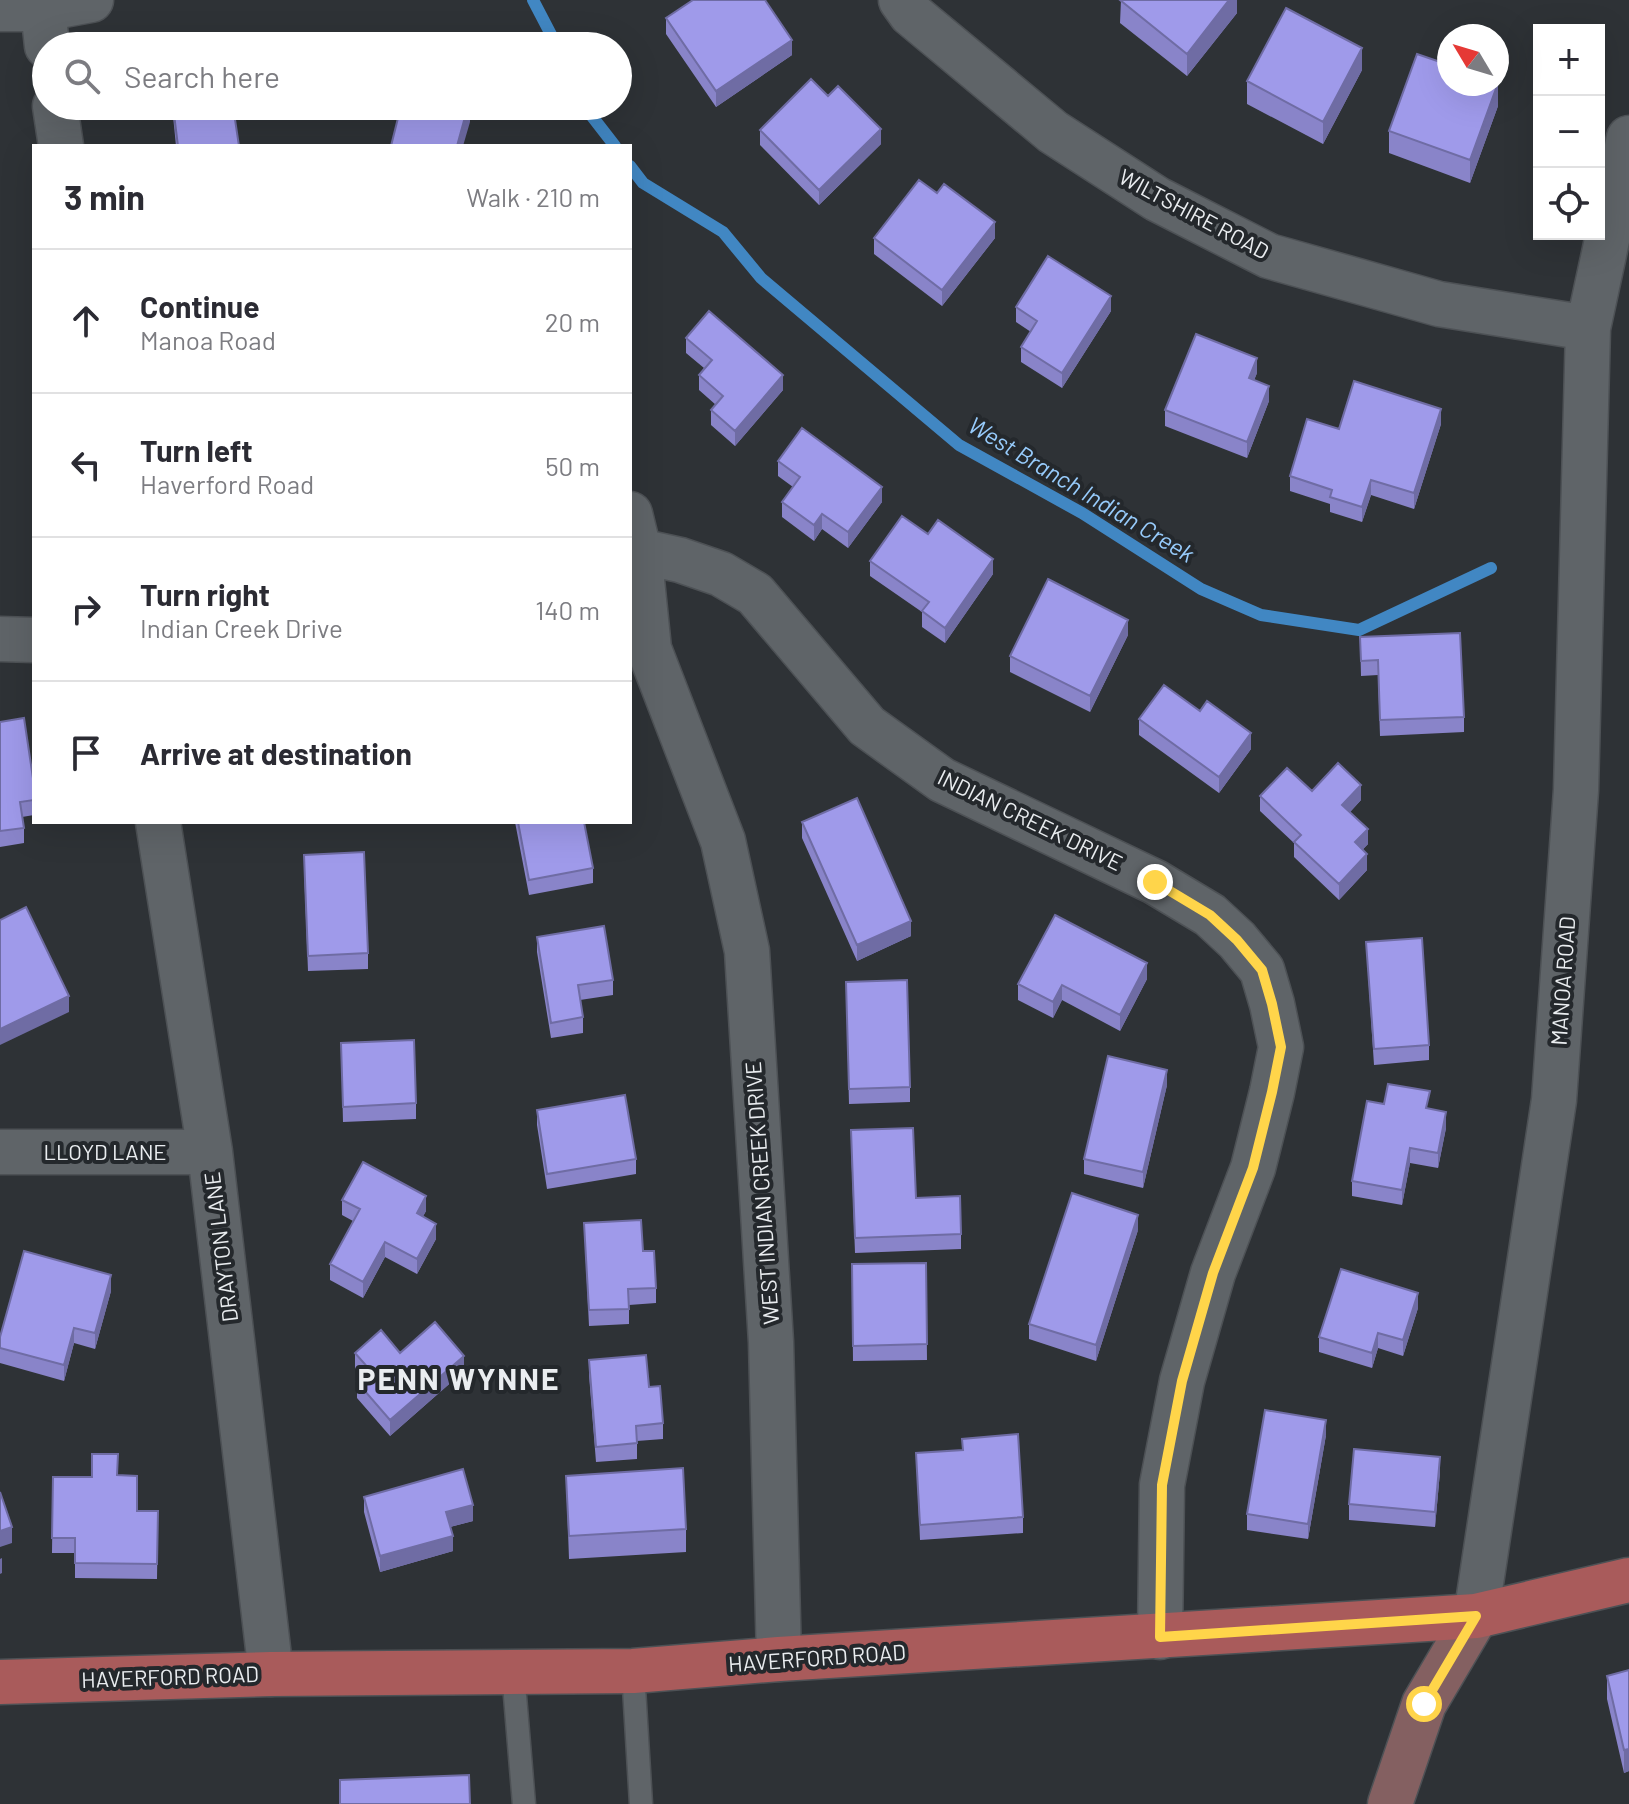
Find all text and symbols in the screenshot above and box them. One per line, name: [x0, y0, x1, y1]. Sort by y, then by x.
north arrow: [1437, 24, 1509, 96]
map controls: [1533, 24, 1605, 240]
button: +: [1533, 24, 1605, 96]
search box: [32, 32, 632, 120]
icon: search: [60, 54, 104, 98]
text: Search here: [124, 58, 280, 94]
button: −: [1533, 96, 1605, 168]
street label: WILTSHIRE ROAD: [1115, 163, 1274, 264]
button: locate: [1533, 168, 1605, 240]
text: 3 min: [64, 176, 145, 217]
text: Walk · 210 m: [466, 181, 600, 212]
text: Continue: [140, 288, 260, 324]
icon: ahead: [64, 299, 108, 343]
text: 20 m: [545, 306, 600, 337]
text: Manoa Road: [140, 324, 276, 355]
water label: West Branch Indian Creek: [963, 410, 1200, 568]
text: Turn left: [140, 432, 253, 468]
icon: left: [64, 443, 108, 487]
text: 50 m: [545, 450, 600, 481]
text: Haverford Road: [140, 468, 314, 499]
text: Turn right: [140, 576, 270, 612]
icon: right: [64, 587, 108, 631]
text: 140 m: [535, 594, 600, 625]
text: Indian Creek Drive: [140, 612, 343, 643]
icon: arrive: [64, 731, 108, 775]
text: Arrive at destination: [140, 735, 412, 771]
street label: INDIAN CREEK DRIVE: [934, 763, 1127, 875]
route end: [1137, 864, 1173, 900]
street label: MANOA ROAD: [1545, 915, 1579, 1046]
street label: WEST INDIAN CREEK DRIVE: [739, 1061, 783, 1326]
street label: LLOYD LANE: [43, 1138, 167, 1164]
street label: DRAYTON LANE: [198, 1171, 242, 1324]
district label: PENN WYNNE: [358, 1360, 560, 1396]
street label: HAVERFORD ROAD: [727, 1638, 907, 1676]
street label: HAVERFORD ROAD: [81, 1660, 259, 1692]
route start: [1406, 1686, 1442, 1722]

